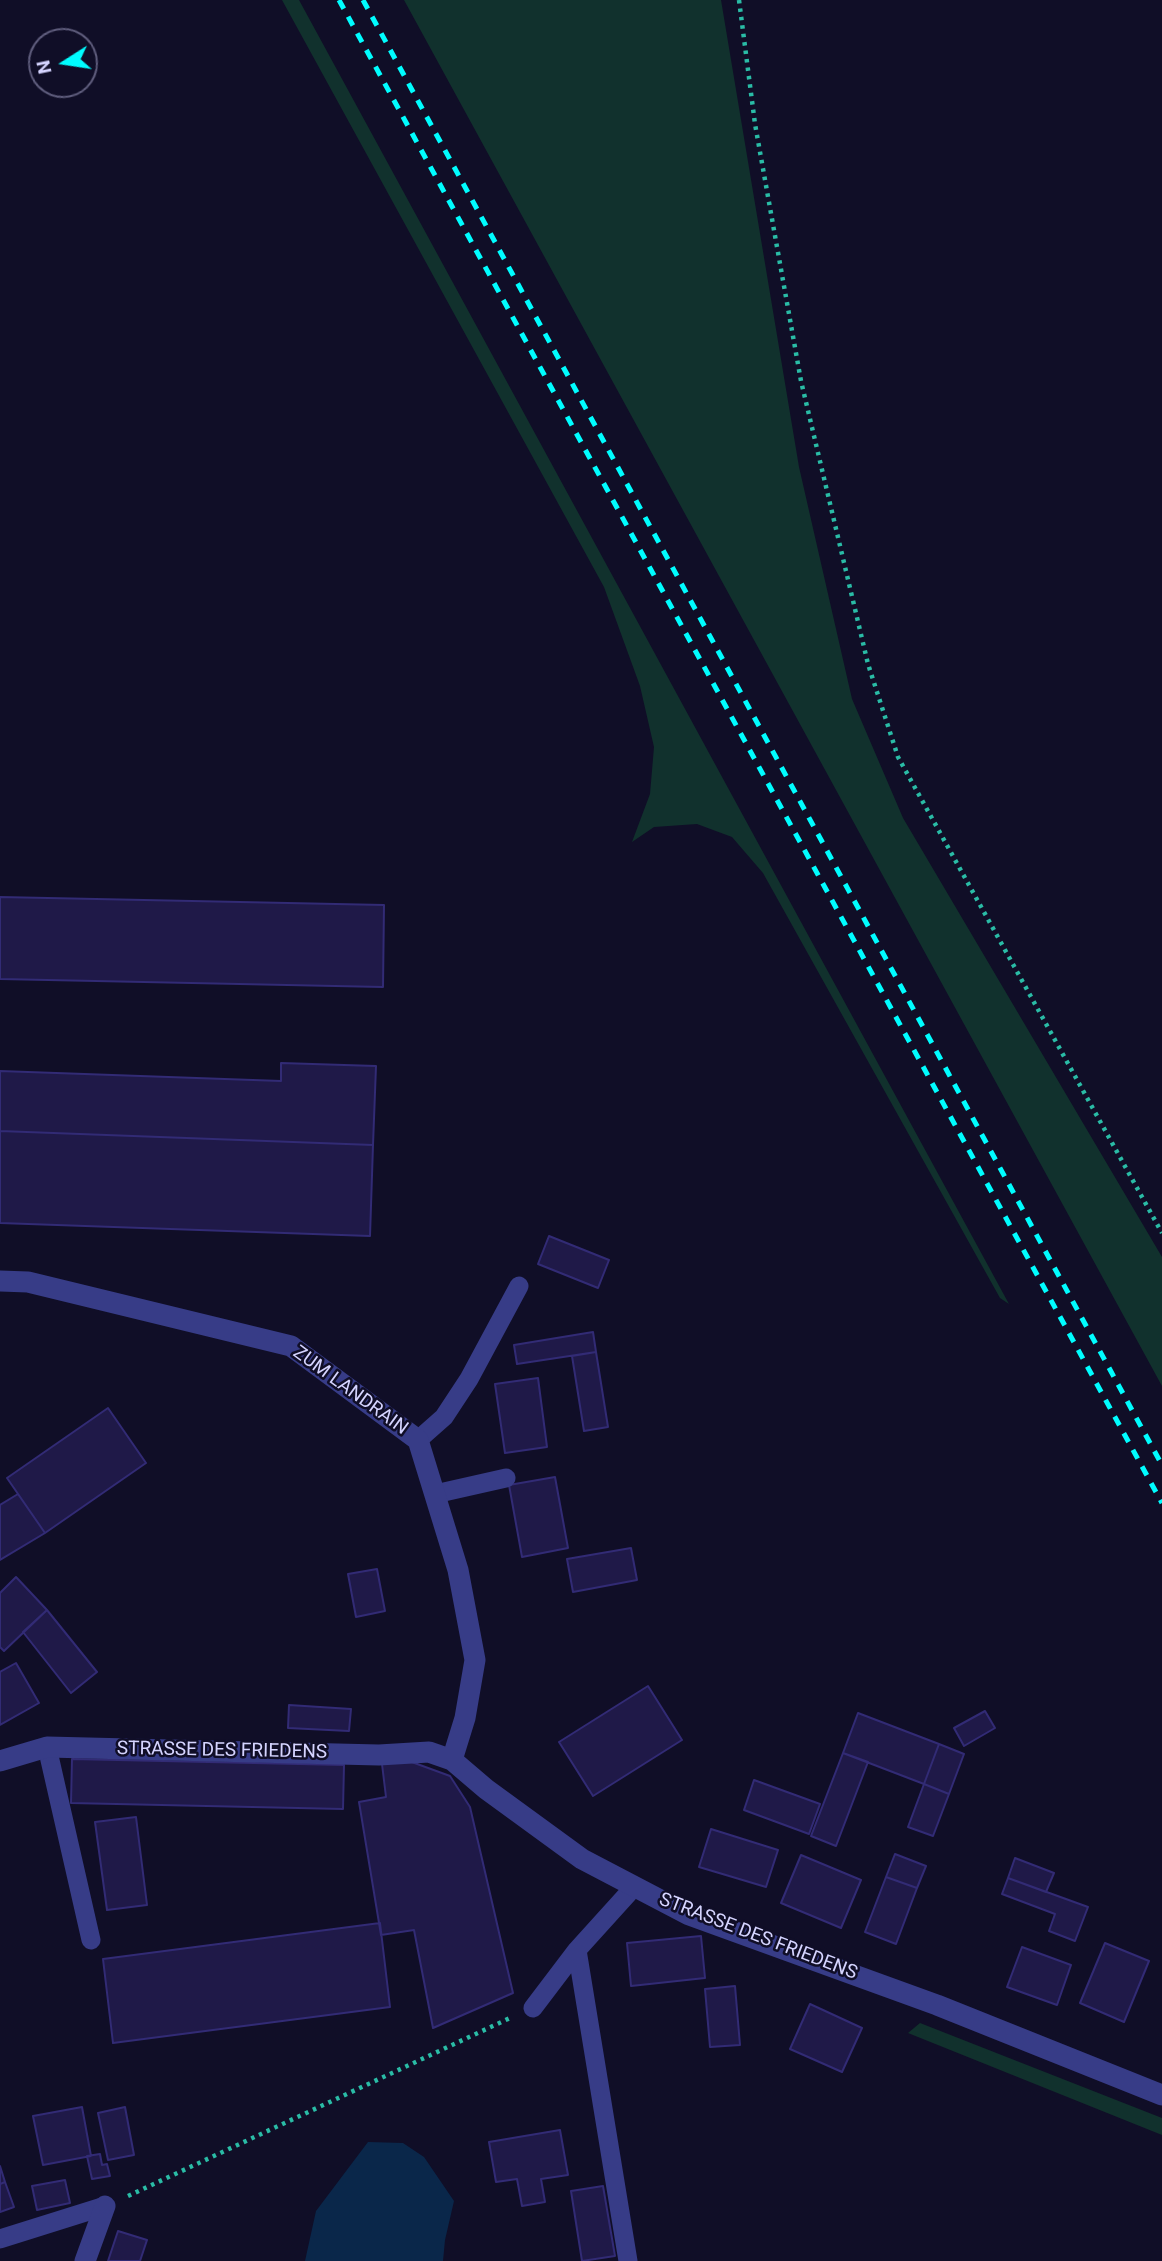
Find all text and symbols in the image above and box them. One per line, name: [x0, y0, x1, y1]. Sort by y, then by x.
north arrow: [28, 28, 98, 98]
text: N: [31, 58, 57, 76]
street label: ZUM LANDRAIN: [288, 1342, 412, 1440]
street label: STRASSE DES FRIEDENS: [117, 1738, 327, 1764]
street label: STRASSE DES FRIEDENS: [656, 1889, 860, 1985]

